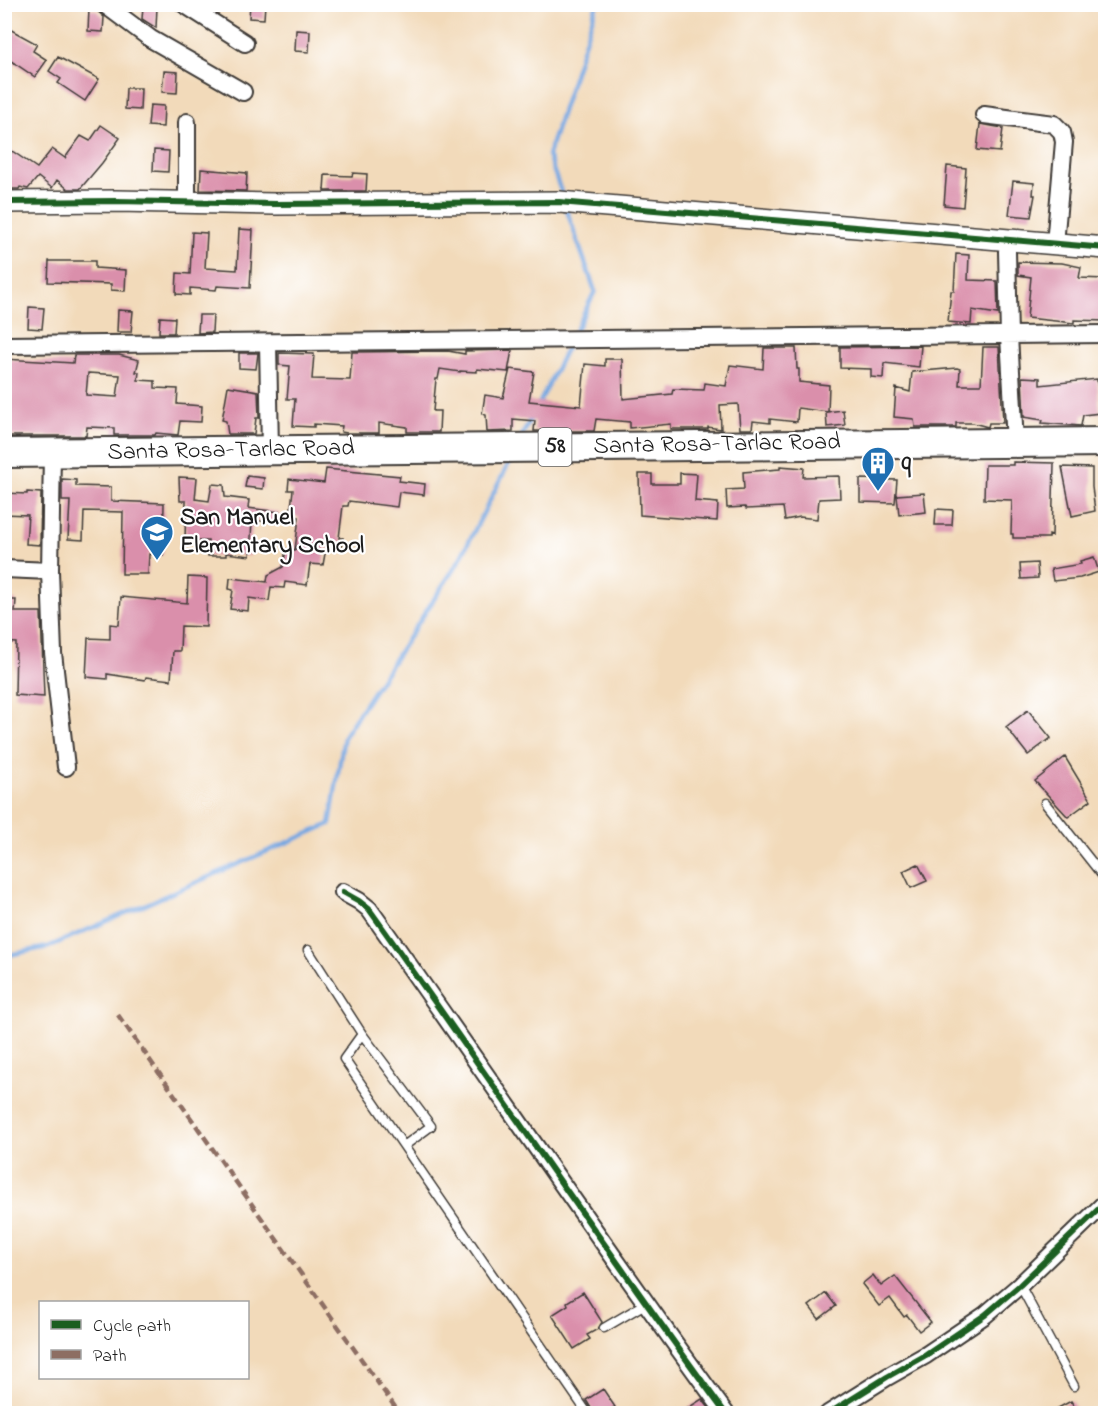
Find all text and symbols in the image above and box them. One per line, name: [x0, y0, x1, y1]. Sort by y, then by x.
street label: Santa Rosa-Tarlac Road: [593, 425, 841, 465]
road number: 58: [538, 428, 572, 466]
street label: Santa Rosa-Tarlac Road: [107, 431, 355, 471]
building icon: q: [860, 445, 896, 492]
place label: q: [901, 446, 911, 481]
place label: San Manuel Elementary School: [180, 501, 364, 565]
school or university icon: San Manuel Elementary School: [139, 514, 175, 561]
legend: [39, 1301, 249, 1379]
text: Cycle path: [93, 1314, 171, 1340]
text: Path: [93, 1344, 127, 1370]

